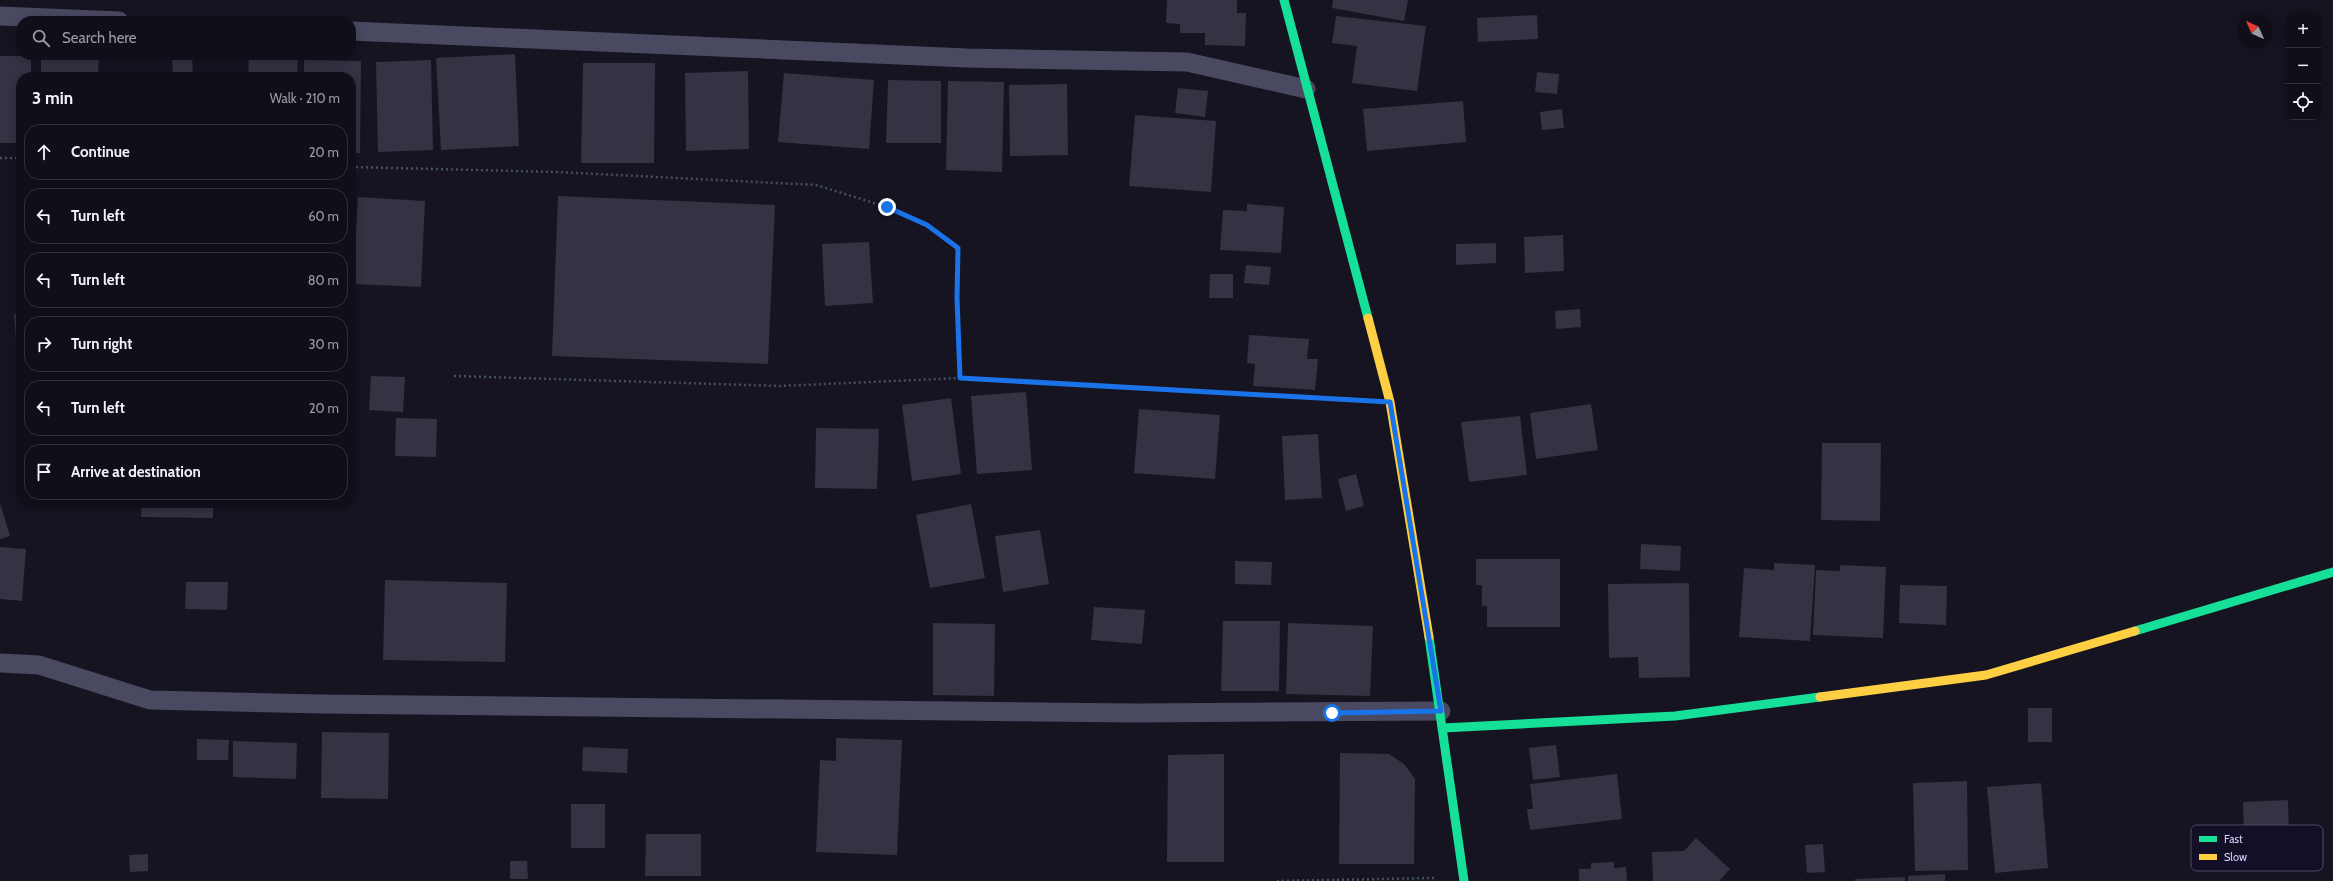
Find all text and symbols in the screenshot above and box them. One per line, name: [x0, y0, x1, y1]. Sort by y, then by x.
north arrow: [2237, 12, 2273, 48]
map controls: [2285, 12, 2321, 120]
button: +: [2285, 12, 2321, 48]
search box: [16, 16, 356, 60]
icon: search: [30, 27, 52, 49]
text: Search here: [62, 29, 137, 47]
button: −: [2285, 48, 2321, 84]
button: locate: [2285, 84, 2321, 120]
text: 3 min: [32, 88, 73, 108]
text: Walk · 210 m: [270, 90, 340, 106]
icon: ahead: [33, 141, 55, 163]
text: Continue: [71, 143, 130, 161]
text: 20 m: [309, 144, 339, 160]
route end: [878, 198, 896, 216]
icon: left: [33, 205, 55, 227]
text: Turn left: [71, 207, 125, 225]
text: 60 m: [308, 208, 339, 224]
icon: left: [33, 269, 55, 291]
text: Turn left: [71, 271, 125, 289]
text: 80 m: [308, 272, 339, 288]
icon: right: [33, 333, 55, 355]
text: Turn right: [71, 335, 132, 353]
text: 30 m: [309, 336, 339, 352]
icon: left: [33, 397, 55, 419]
text: Turn left: [71, 399, 125, 417]
text: 20 m: [309, 400, 339, 416]
icon: arrive: [33, 461, 55, 483]
text: Arrive at destination: [71, 463, 201, 481]
route start: [1323, 704, 1341, 722]
legend: [2191, 825, 2323, 871]
text: Fast: [2224, 832, 2243, 846]
text: Slow: [2224, 850, 2247, 864]

